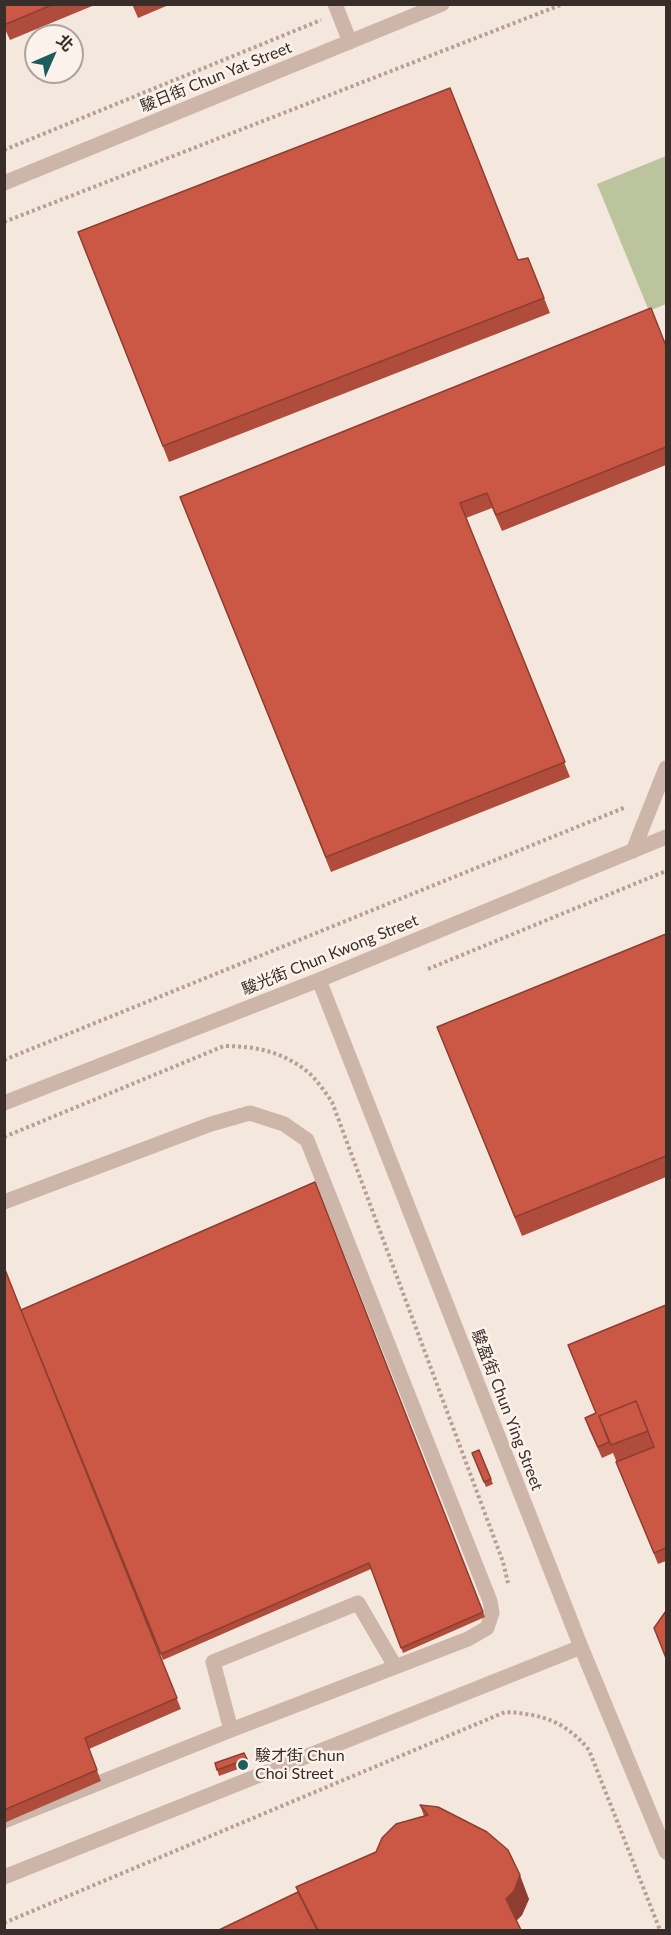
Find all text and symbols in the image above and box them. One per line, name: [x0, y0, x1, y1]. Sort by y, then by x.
north arrow: [24, 24, 84, 84]
text: 北: [53, 30, 78, 55]
street label: 駿日街 Chun Yat Street: [137, 38, 295, 116]
street label: 駿光街 Chun Kwong Street: [239, 911, 421, 999]
street label: 駿盈街 Chun Ying Street: [467, 1327, 547, 1493]
place label: 駿才街 Chun Choi Street: [255, 1746, 345, 1784]
marker: 駿才街 Chun Choi Street: [236, 1758, 250, 1772]

